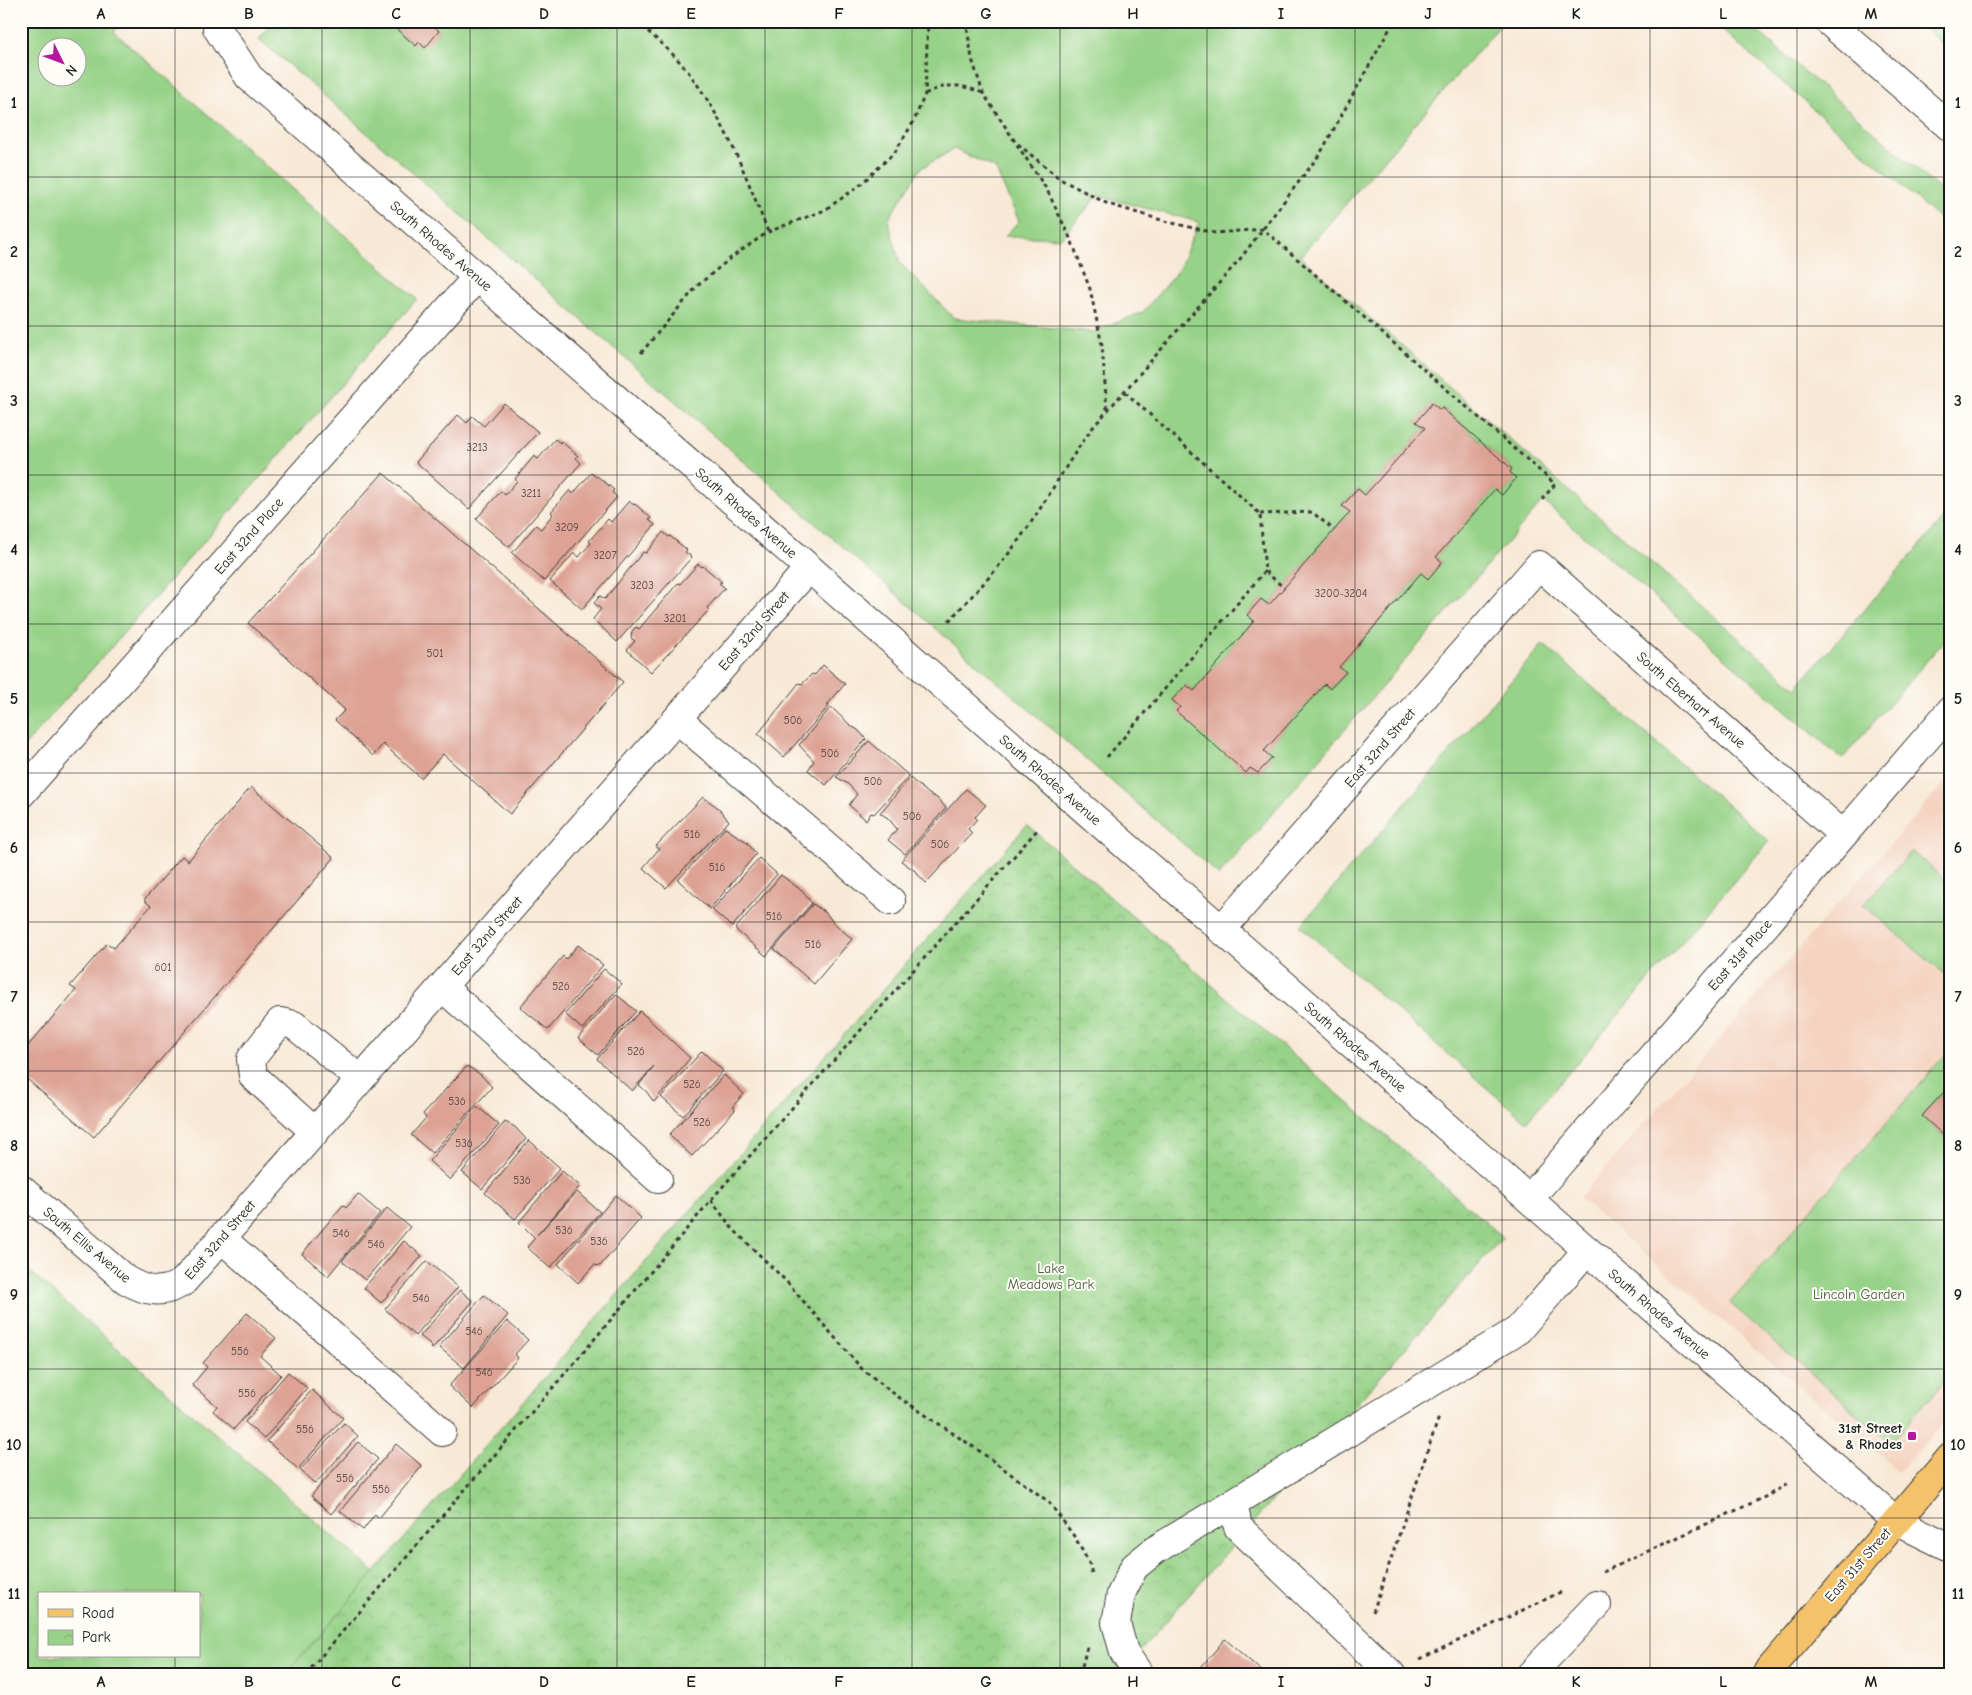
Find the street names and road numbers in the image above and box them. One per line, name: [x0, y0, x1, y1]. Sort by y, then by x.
street label: South Rhodes Avenue: [387, 197, 495, 295]
street label: South Rhodes Avenue: [692, 464, 800, 562]
street label: East 32nd Place: [211, 494, 287, 578]
street label: East 32nd Street: [715, 587, 794, 674]
street label: South Eberhart Avenue: [1633, 648, 1749, 752]
street label: East 32nd Street: [1341, 704, 1420, 791]
street label: South Rhodes Avenue: [996, 731, 1104, 829]
street label: East 32nd Street: [448, 892, 527, 979]
street label: East 31st Place: [1704, 916, 1776, 994]
street label: South Rhodes Avenue: [1301, 998, 1409, 1096]
street label: East 32nd Street: [181, 1196, 260, 1283]
street label: South Ellis Avenue: [40, 1203, 134, 1287]
street label: South Rhodes Avenue: [1605, 1265, 1713, 1363]
street label: East 31st Street: [1821, 1524, 1895, 1605]

